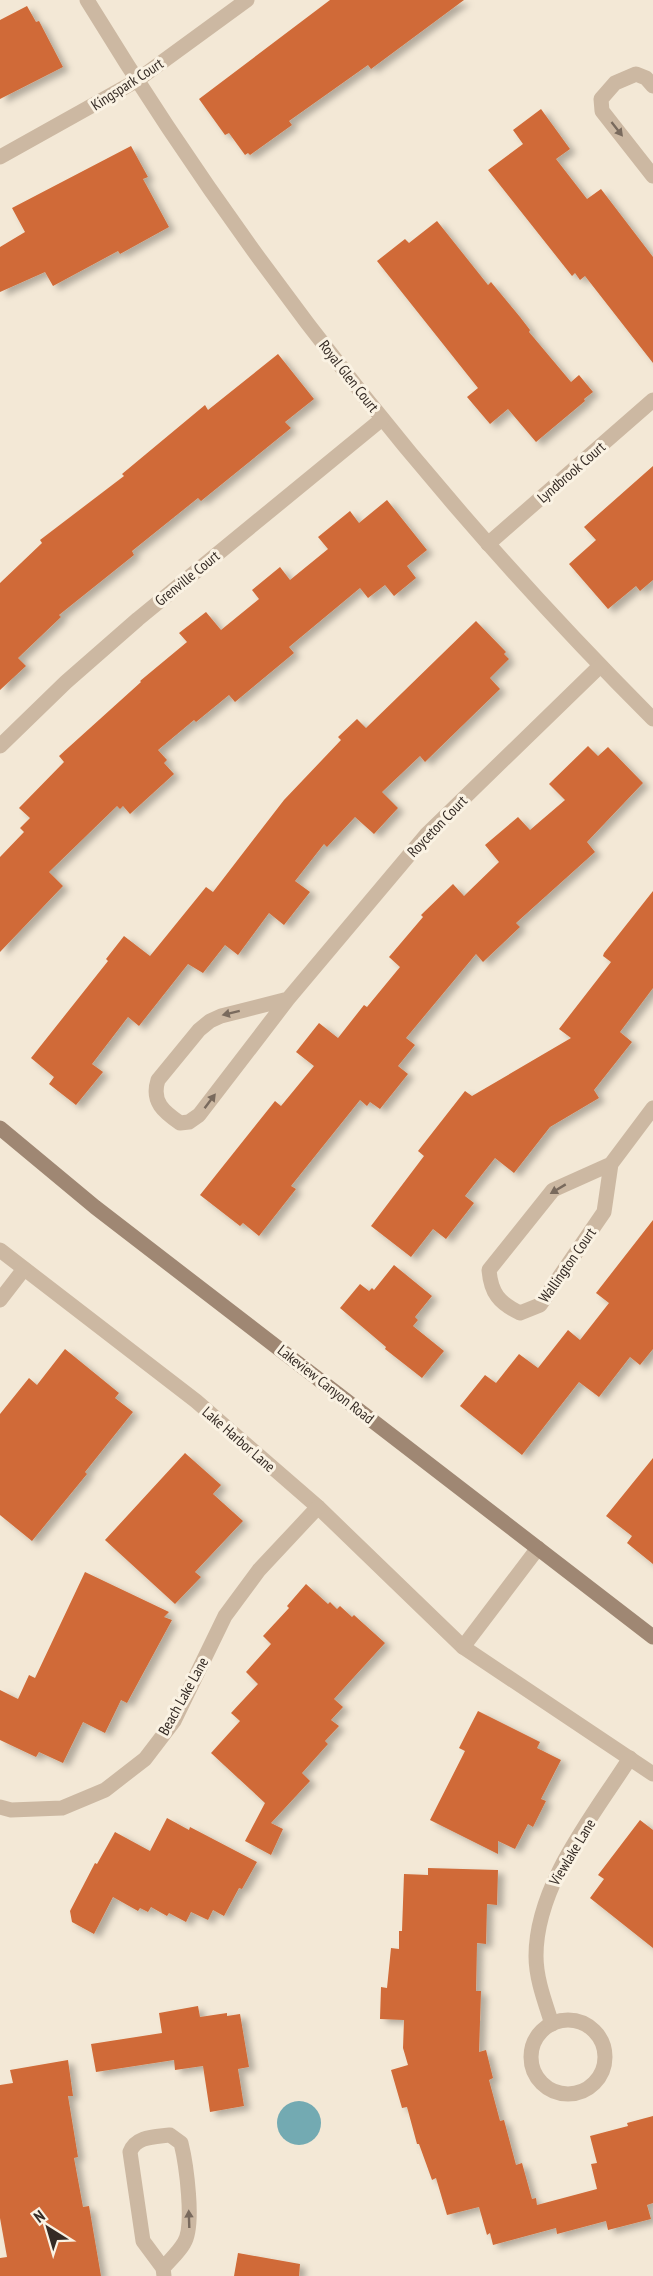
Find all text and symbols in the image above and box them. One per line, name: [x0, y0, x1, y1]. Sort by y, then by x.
street label: Kingspark Court: [87, 54, 167, 114]
one-way arrow: [610, 121, 623, 137]
street label: Royal Glen Court: [315, 336, 383, 416]
street label: Lyndbrook Court: [533, 437, 609, 507]
street label: Grenville Court: [151, 546, 223, 610]
street label: Royceton Court: [403, 791, 471, 861]
one-way arrow: [222, 1009, 240, 1018]
one-way arrow: [204, 1094, 216, 1110]
one-way arrow: [550, 1183, 567, 1194]
street label: Wallington Court: [534, 1224, 600, 1306]
street label: Lakeview Canyon Road: [274, 1340, 378, 1428]
street label: Lake Harbor Lane: [199, 1402, 279, 1476]
street label: Beach Lake Lane: [154, 1654, 212, 1738]
street label: Viewlake Lane: [544, 1815, 599, 1890]
north arrow: [18, 2198, 78, 2258]
text: N: [30, 2205, 48, 2227]
one-way arrow: [184, 2209, 194, 2228]

